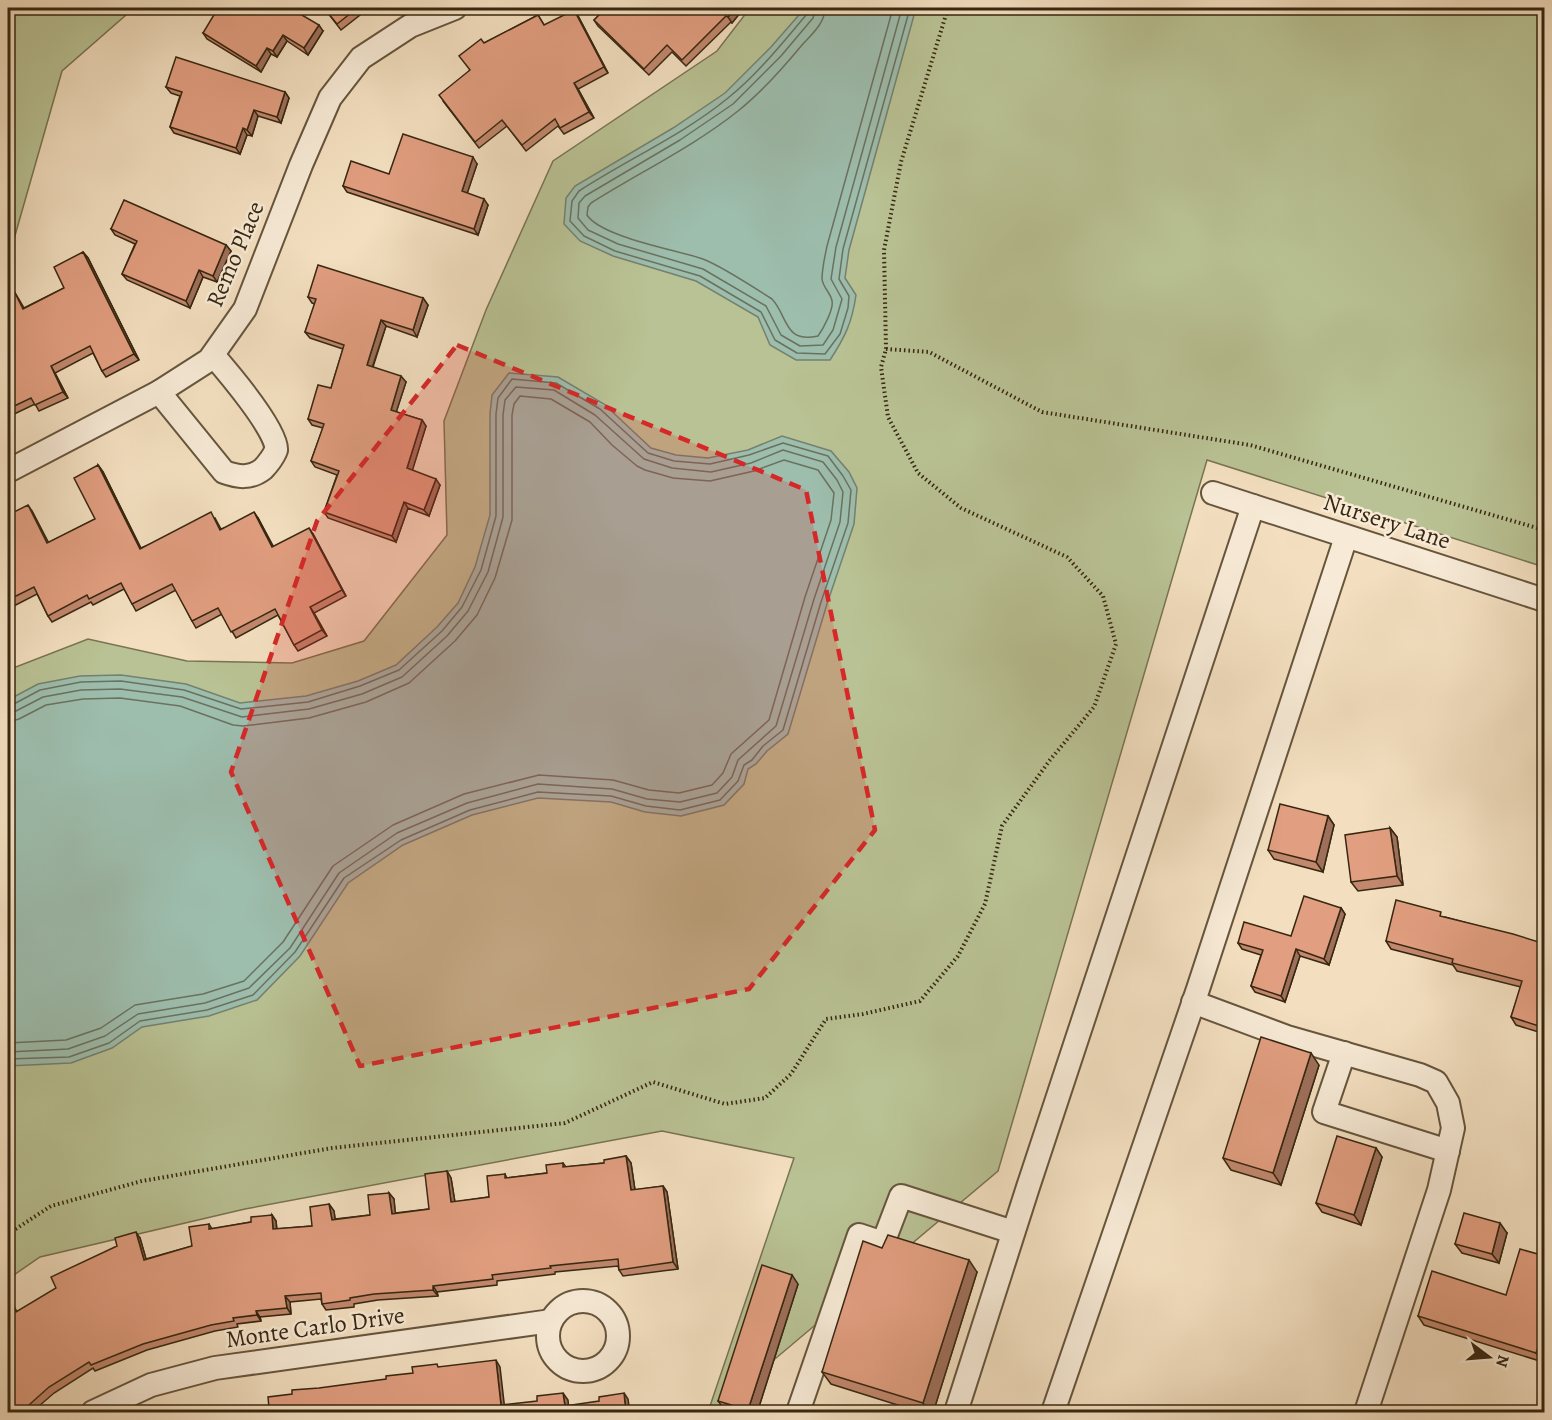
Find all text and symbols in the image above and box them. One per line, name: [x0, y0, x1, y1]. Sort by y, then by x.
street label: Remo Place: [198, 196, 272, 312]
street label: Nursery Lane: [1319, 485, 1455, 557]
street label: Monte Carlo Drive: [224, 1299, 406, 1355]
north arrow: [1459, 1327, 1519, 1387]
text: N: [1490, 1352, 1515, 1370]

